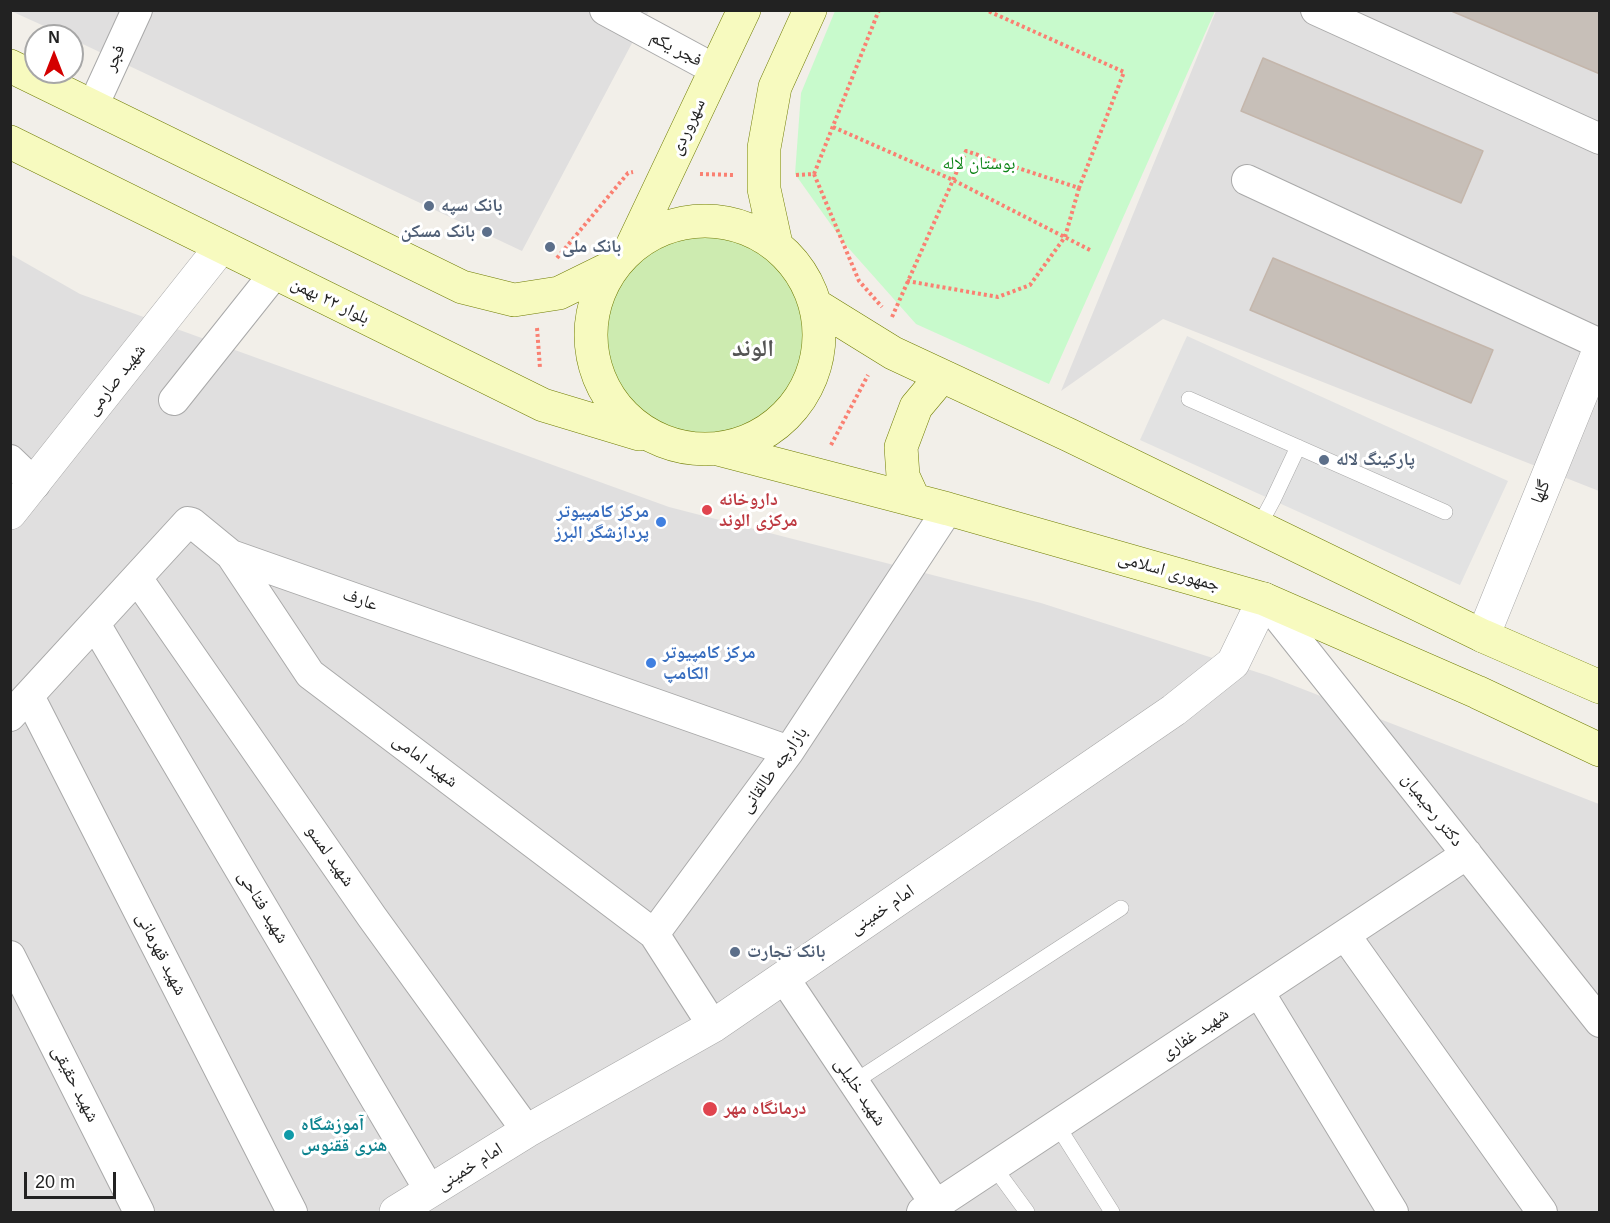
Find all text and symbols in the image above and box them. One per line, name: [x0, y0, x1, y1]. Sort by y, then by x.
north arrow: [24, 24, 84, 84]
street label: فجر یکم: [646, 26, 706, 72]
text: N: [48, 29, 60, 46]
street label: فجر: [100, 41, 130, 75]
street label: سهروردی: [666, 95, 710, 159]
park label: بوستان لاله: [942, 153, 1016, 175]
place label: بانک سپه: [441, 195, 502, 217]
marker: بانک سپه: [422, 199, 436, 213]
place label: بانک مسکن: [401, 221, 475, 243]
marker: بانک مسکن: [480, 225, 494, 239]
place label: بانک ملی: [562, 236, 621, 258]
marker: بانک ملی: [543, 240, 557, 254]
street label: بلوار ۲۲ بهمن: [287, 273, 373, 329]
district label: الوند: [732, 335, 774, 363]
street label: شهید صارمی: [81, 340, 151, 420]
place label: پارکینگ لاله: [1336, 449, 1415, 471]
marker: پارکینگ لاله: [1317, 453, 1331, 467]
street label: گلها: [1527, 477, 1555, 507]
place label: داروخانه مرکزی الوند: [719, 489, 798, 532]
place label: مرکز کامپیوتر پردازشگر البرز: [555, 501, 649, 544]
marker: داروخانه مرکزی الوند: [700, 503, 714, 517]
marker: مرکز کامپیوتر پردازشگر البرز: [654, 515, 668, 529]
street label: جمهوری اسلامی: [1116, 547, 1222, 597]
street label: عارف: [340, 584, 380, 616]
place label: مرکز کامپیوتر الکامپ: [663, 642, 755, 684]
marker: مرکز کامپیوتر الکامپ: [644, 656, 658, 670]
street label: بازارچه طالقانی: [735, 723, 813, 817]
street label: شهید امامی: [388, 729, 462, 793]
street label: دکتر رحیمیان: [1397, 769, 1467, 851]
street label: شهید لمسو: [301, 821, 359, 891]
street label: شهید فتاحی: [233, 867, 293, 947]
street label: امام خمینی: [845, 880, 919, 940]
street label: شهید قهرمانی: [131, 909, 191, 999]
place label: بانک تجارت: [747, 941, 825, 963]
marker: بانک تجارت: [728, 945, 742, 959]
street label: شهید غفاری: [1157, 1003, 1233, 1065]
street label: شهید حقیقی: [47, 1042, 103, 1126]
street label: شهید خلیلی: [829, 1054, 891, 1130]
place label: درمانگاه مهر: [724, 1098, 806, 1120]
marker: درمانگاه مهر: [701, 1100, 719, 1118]
place label: آموزشگاه هنری ققنوس: [301, 1114, 387, 1156]
marker: آموزشگاه هنری ققنوس: [282, 1128, 296, 1142]
street label: امام خمینی: [433, 1138, 507, 1196]
scale bar: [27, 1160, 118, 1198]
text: 20 m: [35, 1172, 75, 1192]

